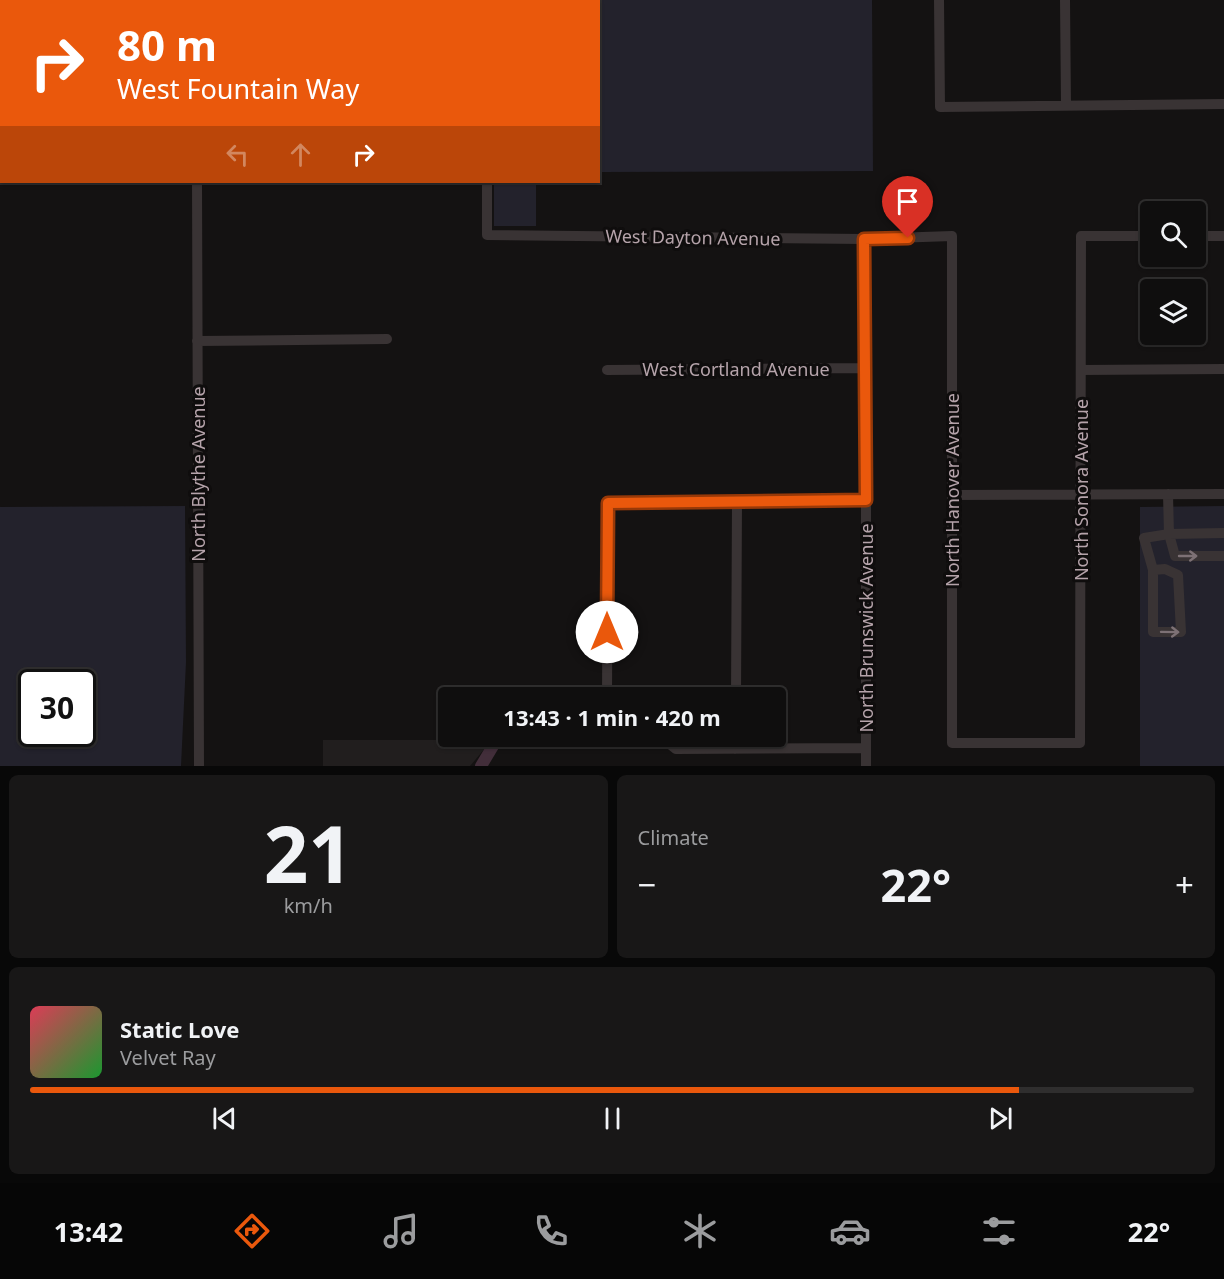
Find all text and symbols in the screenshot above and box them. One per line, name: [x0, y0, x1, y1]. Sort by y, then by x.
text: 80 m: [117, 16, 217, 73]
icon: right: [18, 24, 96, 102]
text: West Fountain Way: [117, 70, 359, 107]
icon: left: [221, 138, 254, 171]
icon: ahead: [284, 138, 317, 171]
icon: right: [347, 138, 380, 171]
pin: [882, 176, 933, 238]
icon: arrive: [891, 185, 924, 218]
map controls: [1140, 201, 1206, 345]
button: search: [1140, 201, 1206, 267]
street label: West Dayton Avenue: [605, 223, 781, 251]
button: layers: [1140, 279, 1206, 345]
street label: West Cortland Avenue: [642, 357, 830, 381]
street label: North Blythe Avenue: [186, 386, 210, 562]
street label: North Hanover Avenue: [940, 393, 964, 587]
street label: North Sonora Avenue: [1069, 399, 1093, 581]
street label: North Brunswick Avenue: [854, 523, 878, 733]
one-way arrow: [1177, 550, 1197, 562]
position arrow: [575, 600, 639, 664]
one-way arrow: [1160, 626, 1180, 638]
speed limit sign: 30: [18, 669, 96, 747]
text: 13:43 · 1 min · 420 m: [503, 702, 721, 732]
text: 21: [264, 800, 353, 906]
text: Climate: [638, 824, 709, 851]
text: 22°: [880, 854, 951, 915]
text: −: [638, 862, 656, 907]
text: +: [1175, 862, 1194, 907]
text: km/h: [284, 892, 333, 919]
text: Static Love: [120, 1014, 239, 1044]
text: Velvet Ray: [120, 1044, 216, 1071]
icon: previous: [208, 1102, 241, 1135]
icon: pause: [596, 1102, 629, 1135]
icon: next: [984, 1102, 1017, 1135]
icon: directions: [231, 1210, 273, 1252]
icon: music: [380, 1210, 422, 1252]
icon: phone: [530, 1210, 572, 1252]
icon: climate: [679, 1210, 721, 1252]
icon: car: [829, 1210, 871, 1252]
icon: filters: [978, 1210, 1020, 1252]
text: 13:42: [54, 1213, 123, 1250]
text: 22°: [1128, 1213, 1170, 1250]

